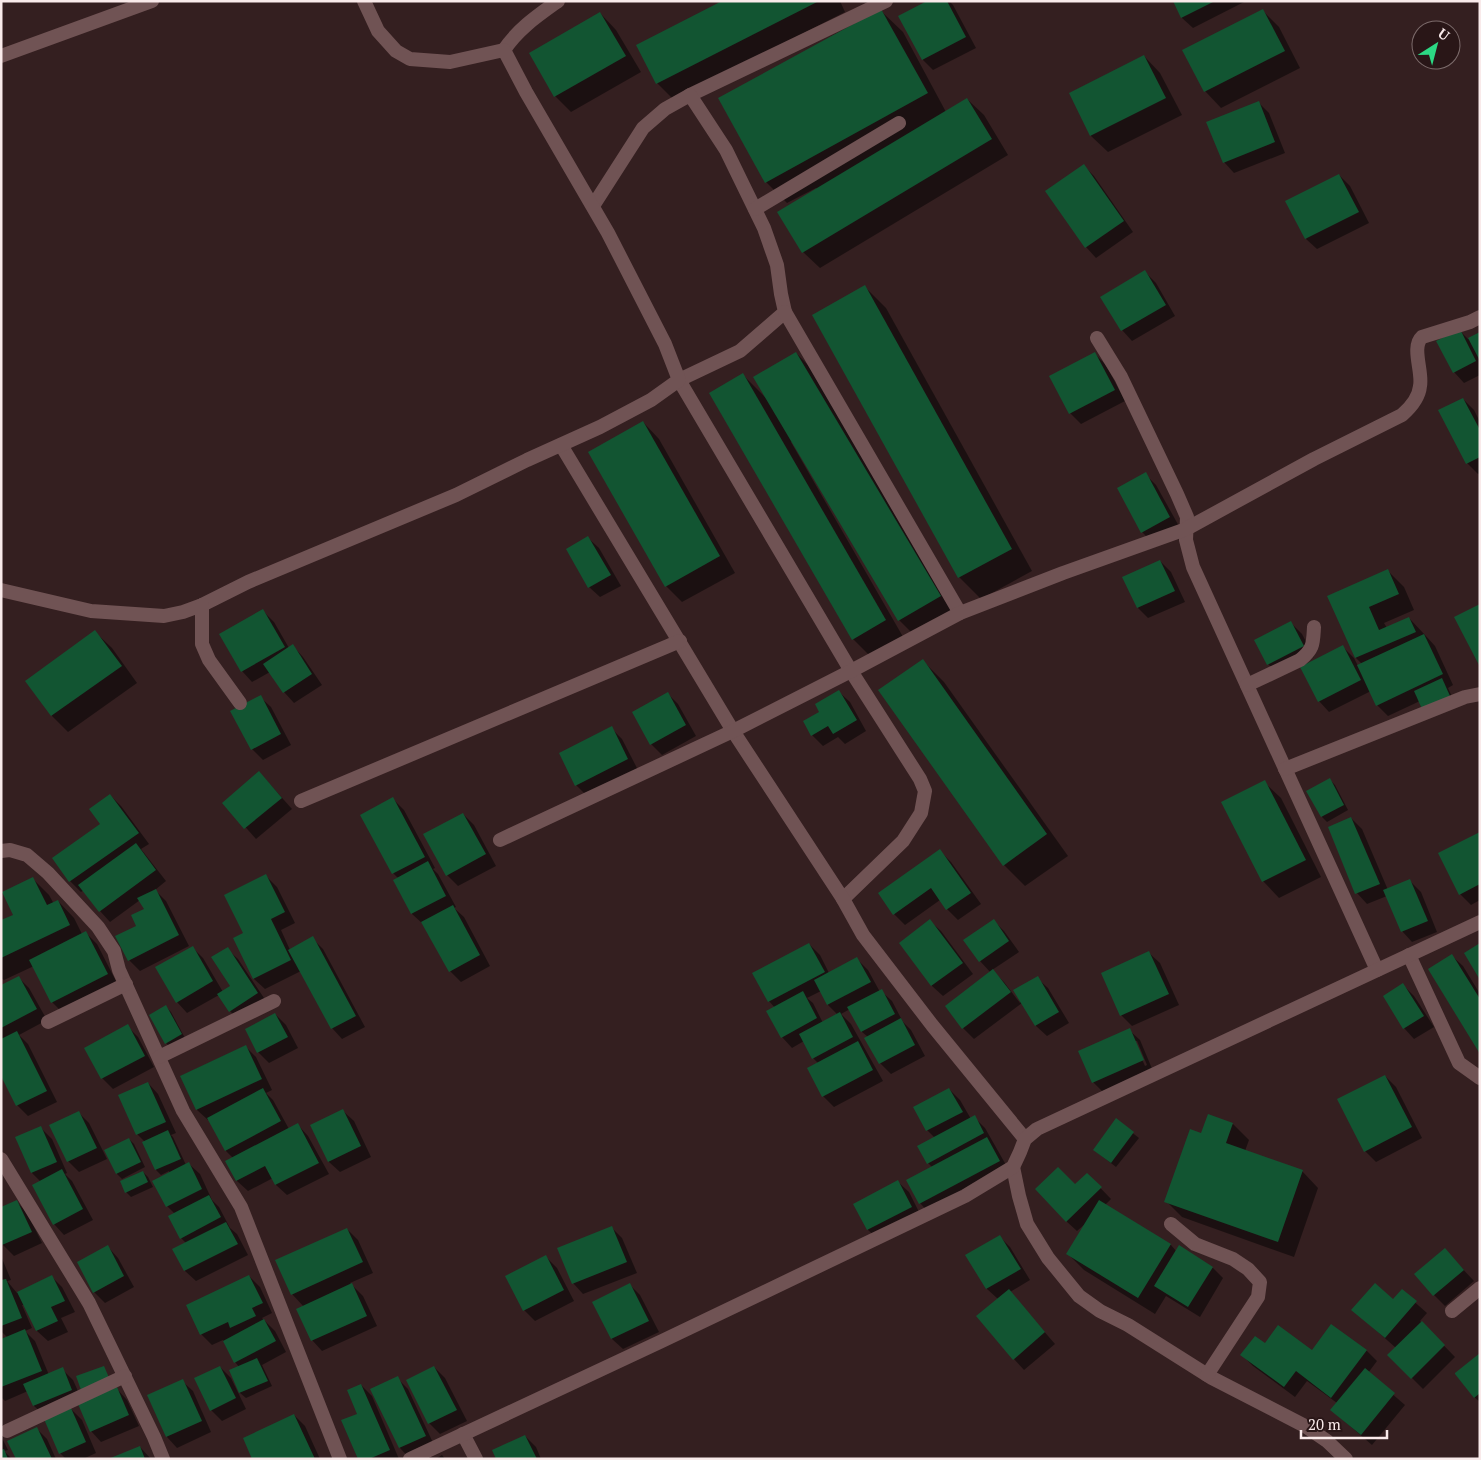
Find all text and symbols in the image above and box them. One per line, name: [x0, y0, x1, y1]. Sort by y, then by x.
north arrow: [1411, 20, 1461, 70]
text: U: [1434, 23, 1454, 45]
scale bar: [1301, 1408, 1387, 1440]
text: 20 m: [1308, 1414, 1341, 1434]

